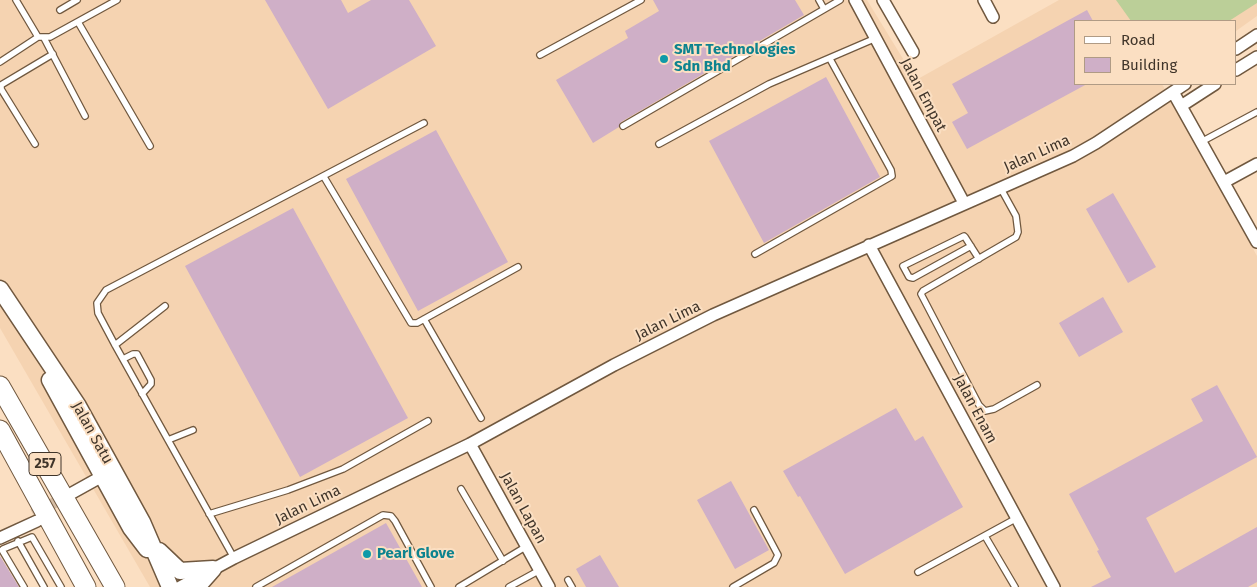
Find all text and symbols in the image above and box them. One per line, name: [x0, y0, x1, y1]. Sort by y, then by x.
legend: [1074, 20, 1237, 85]
text: Road: [1121, 31, 1156, 49]
place label: SMT Technologies Sdn Bhd: [674, 41, 796, 76]
marker: SMT Technologies Sdn Bhd: [658, 53, 670, 65]
street label: Jalan Empat: [896, 55, 950, 135]
text: Building: [1121, 56, 1177, 74]
street label: Jalan Lima: [1001, 131, 1073, 177]
street label: Jalan Lima: [632, 297, 704, 345]
street label: Jalan Enam: [949, 371, 1001, 447]
street label: Jalan Satu: [68, 399, 116, 467]
road number: 257: [29, 452, 61, 476]
street label: Jalan Lapan: [496, 469, 550, 547]
street label: Jalan Lima: [272, 481, 344, 529]
place label: Pearl Glove: [377, 545, 454, 563]
marker: Pearl Glove: [361, 548, 373, 560]

